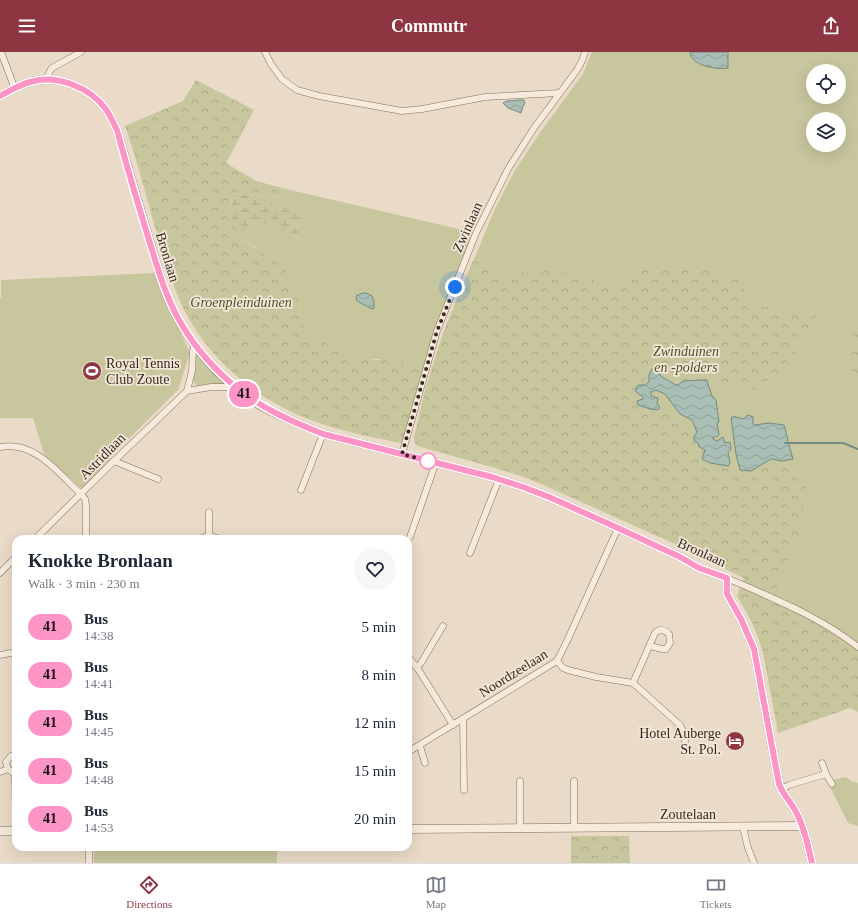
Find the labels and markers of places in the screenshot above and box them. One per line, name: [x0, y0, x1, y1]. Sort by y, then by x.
place label: Royal Tennis Club Zoute: [106, 356, 180, 387]
sports icon: Royal Tennis Club Zoute: [81, 360, 103, 382]
unlabelled marker: [419, 452, 437, 470]
place label: Hotel Auberge St. Pol.: [639, 726, 721, 757]
hotel icon: Hotel Auberge St. Pol.: [724, 730, 746, 752]

